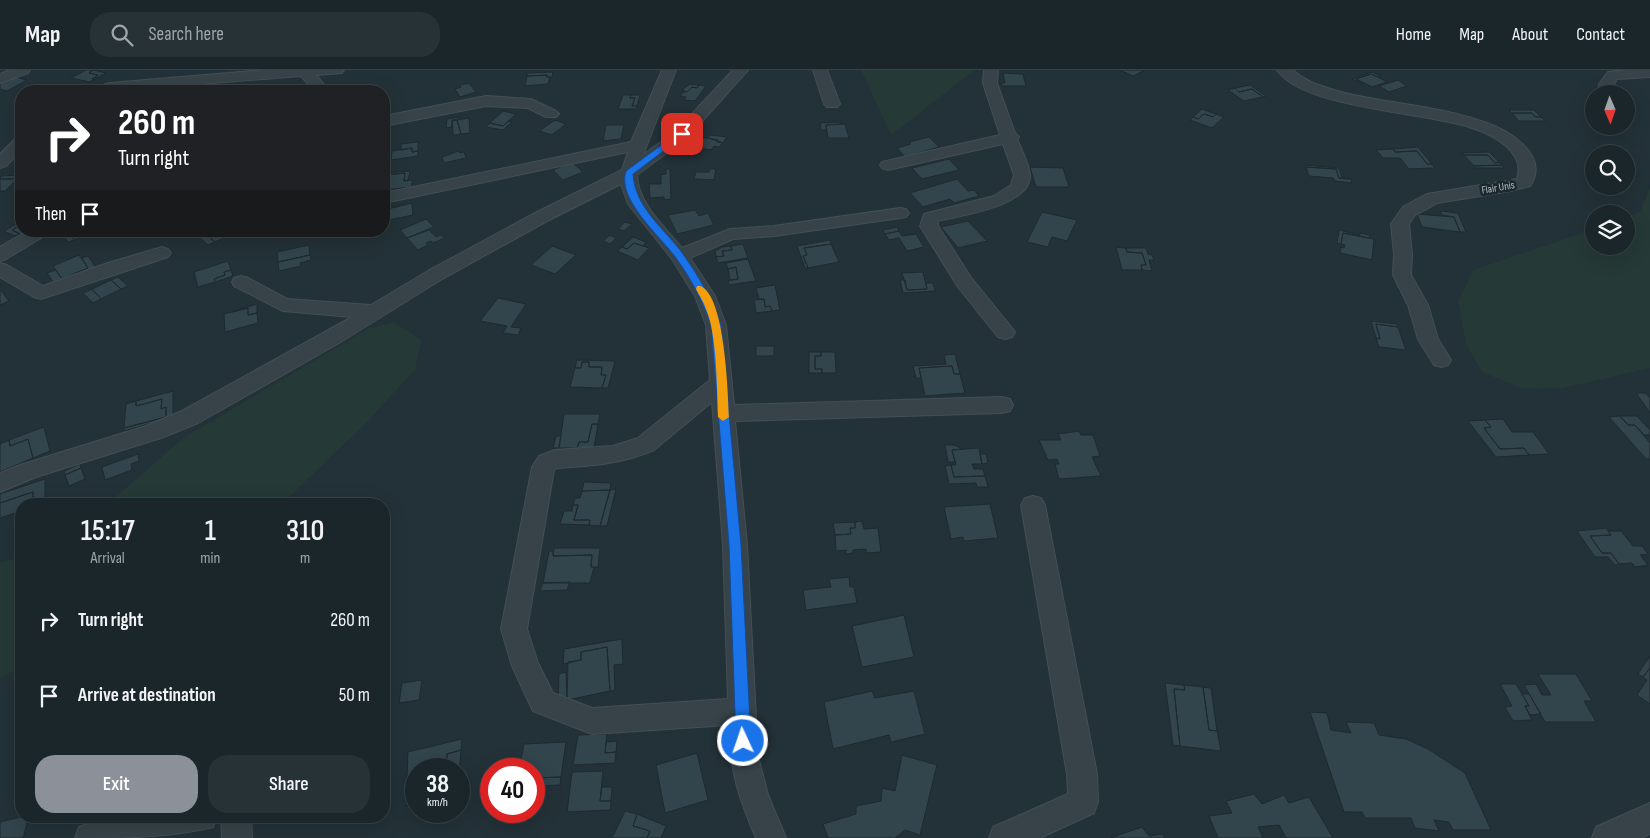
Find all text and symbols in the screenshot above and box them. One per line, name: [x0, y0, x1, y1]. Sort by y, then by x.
search box: [90, 12, 440, 57]
text: Map: [25, 20, 60, 49]
icon: search: [108, 21, 136, 49]
text: Search here: [148, 23, 224, 46]
text: Home: [1396, 24, 1431, 45]
text: Map: [1459, 24, 1484, 45]
text: About: [1512, 24, 1548, 45]
text: Contact: [1576, 24, 1625, 45]
north arrow: [1585, 85, 1635, 135]
map controls: [1585, 85, 1635, 255]
text: 260 m: [118, 102, 195, 145]
icon: right: [35, 105, 100, 170]
pin: [661, 113, 703, 155]
icon: arrive: [668, 120, 696, 148]
text: Turn right: [118, 145, 189, 172]
button: search: [1585, 145, 1635, 195]
street label: Flair Unis: [1480, 178, 1516, 197]
icon: arrive: [76, 200, 104, 228]
text: Then: [35, 203, 66, 226]
button: layers: [1585, 205, 1635, 255]
text: 15:17: [81, 513, 135, 549]
text: 1: [205, 513, 216, 549]
text: 310: [286, 513, 324, 549]
text: Arrival: [90, 549, 125, 568]
text: min: [200, 549, 220, 568]
text: m: [300, 549, 310, 568]
icon: right: [35, 607, 63, 635]
text: Turn right: [78, 609, 143, 632]
text: 260 m: [330, 609, 370, 632]
icon: arrive: [35, 682, 63, 710]
text: Arrive at destination: [78, 684, 216, 707]
text: 50 m: [339, 684, 370, 707]
position arrow: [716, 714, 768, 766]
button: Exit: [35, 755, 198, 813]
button: Share: [208, 755, 370, 813]
speed limit sign: 40: [480, 758, 545, 823]
text: 38: [426, 769, 449, 800]
text: km/h: [427, 795, 448, 810]

